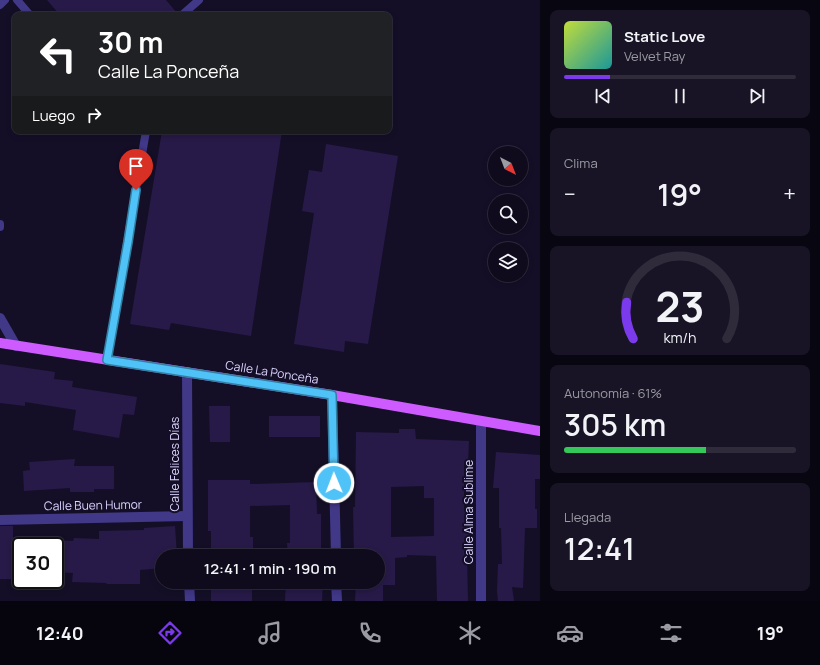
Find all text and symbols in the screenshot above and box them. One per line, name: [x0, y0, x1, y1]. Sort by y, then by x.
text: 30 m: [98, 23, 163, 61]
text: Static Love: [624, 26, 705, 47]
icon: left: [32, 28, 84, 80]
text: Velvet Ray: [624, 47, 685, 65]
text: Calle La Ponceña: [98, 59, 239, 83]
icon: previous: [592, 85, 614, 107]
icon: pause: [669, 85, 691, 107]
icon: next: [746, 85, 768, 107]
icon: right: [83, 104, 105, 126]
text: Luego: [32, 105, 75, 126]
north arrow: [488, 146, 528, 186]
map controls: [488, 146, 528, 282]
pin: [119, 149, 153, 190]
text: Clima: [564, 154, 598, 172]
icon: arrive: [125, 155, 147, 177]
text: 19°: [657, 174, 702, 215]
text: −: [564, 179, 576, 209]
text: +: [783, 179, 796, 209]
button: search: [488, 194, 528, 234]
button: layers: [488, 242, 528, 282]
text: 23: [656, 277, 704, 333]
text: km/h: [663, 327, 697, 346]
street label: Calle La Ponceña: [224, 356, 320, 388]
text: Autonomía · 61%: [564, 384, 662, 402]
text: 305 km: [564, 404, 666, 445]
street label: Calle Felices Días: [166, 417, 183, 511]
street label: Calle Alma Sublime: [460, 460, 477, 564]
position arrow: [313, 462, 355, 504]
street label: Calle Buen Humor: [44, 496, 143, 514]
text: Llegada: [564, 508, 611, 526]
text: 12:41: [564, 528, 635, 569]
speed limit sign: 30: [12, 537, 64, 589]
text: 12:41 · 1 min · 190 m: [204, 558, 336, 579]
icon: directions: [156, 619, 184, 647]
icon: music: [256, 619, 284, 647]
icon: phone: [356, 619, 384, 647]
icon: climate: [456, 619, 484, 647]
icon: car: [556, 619, 584, 647]
icon: filters: [657, 619, 685, 647]
text: 12:40: [36, 621, 84, 645]
text: 19°: [757, 621, 784, 645]

